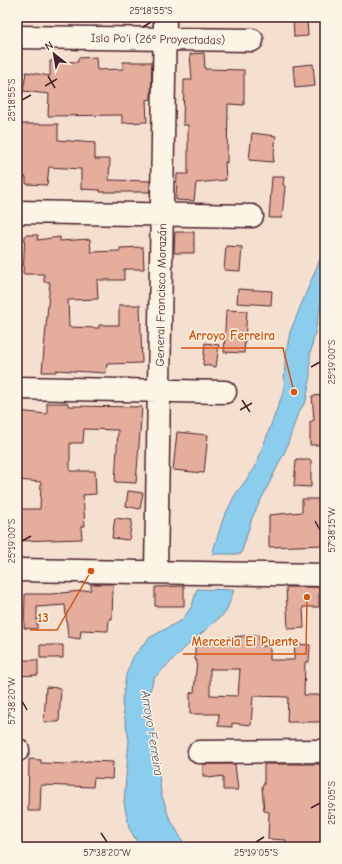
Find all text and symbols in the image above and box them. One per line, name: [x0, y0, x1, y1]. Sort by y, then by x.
text: 25°18'55"S: [129, 5, 173, 17]
street label: Isla Po'i (26ª Proyectadas): [91, 31, 225, 47]
north arrow: [34, 34, 74, 74]
text: N: [43, 38, 56, 53]
text: 25°18'55"S: [6, 78, 18, 122]
street label: General Francisco Morazán: [153, 223, 169, 367]
callout: Arroyo Ferreira: [181, 323, 283, 348]
text: Arroyo Ferreira: [189, 328, 275, 343]
text: 25°19'00"S: [326, 339, 338, 384]
text: 57°38'15"W: [326, 507, 338, 553]
text: 25°19'00"S: [6, 518, 18, 563]
callout: 13: [30, 605, 57, 630]
text: 13: [37, 610, 49, 625]
callout: Merceria El Puente: [183, 629, 306, 654]
text: Merceria El Puente: [192, 634, 299, 649]
text: 57°38'20"W: [6, 677, 18, 725]
water label: Arroyo Ferreira: [138, 688, 167, 777]
text: 25°19'05"S: [326, 780, 338, 825]
text: 57°38'20"W: [83, 847, 131, 859]
text: 25°19'05"S: [234, 847, 279, 859]

